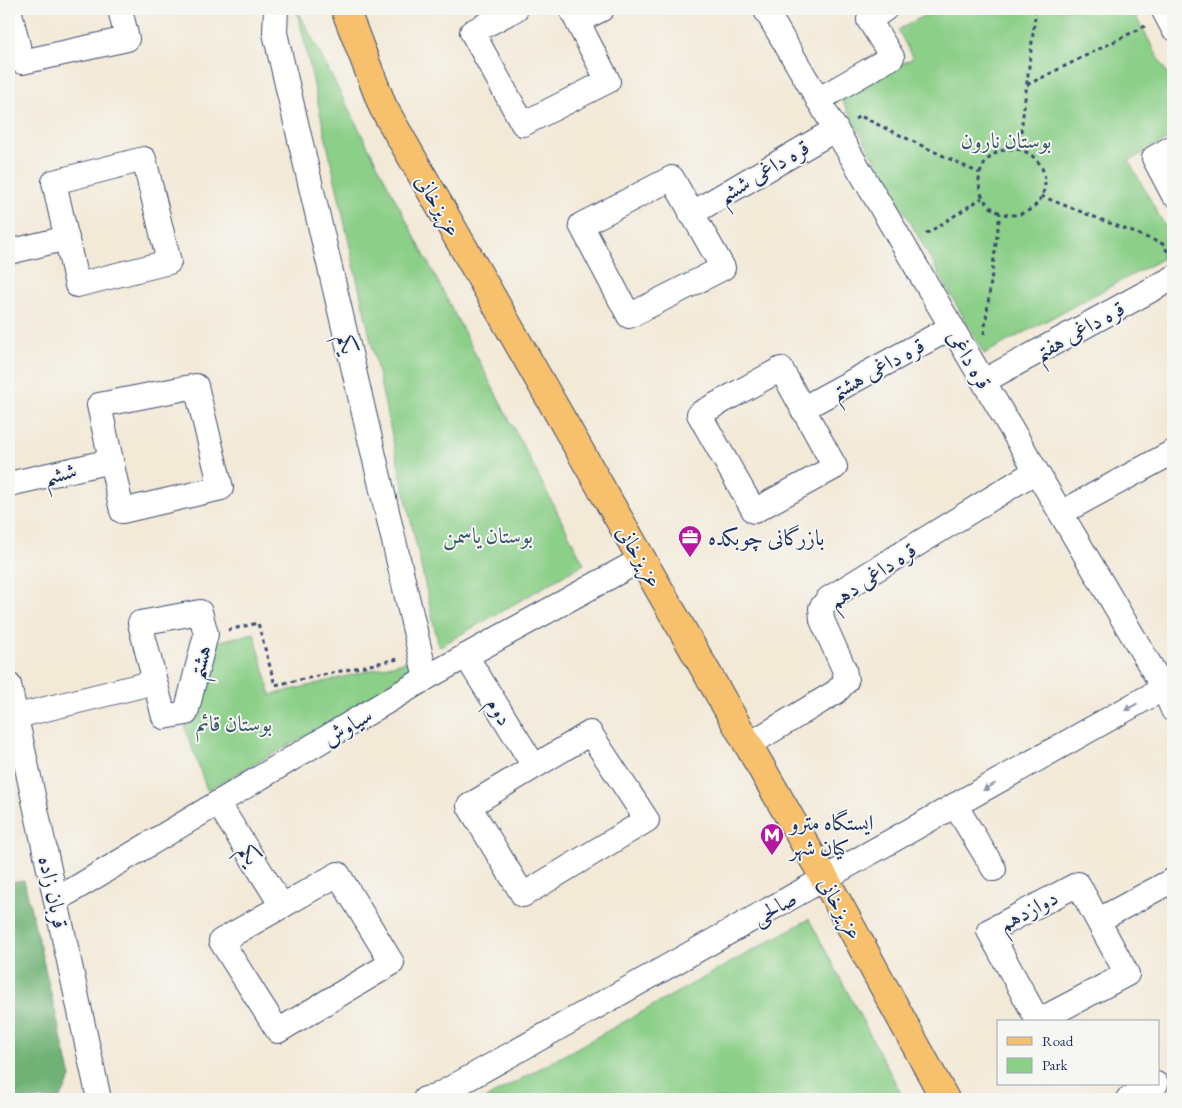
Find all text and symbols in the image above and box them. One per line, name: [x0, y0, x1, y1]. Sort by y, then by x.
park label: بوستان نارون: [960, 126, 1052, 155]
street label: قره داغی ششم: [712, 133, 818, 216]
street label: عزیزخانی: [408, 169, 468, 242]
street label: قره داغی هفتم: [1029, 294, 1133, 373]
street label: قره داغی: [940, 324, 999, 395]
street label: یکم: [325, 331, 364, 360]
street label: قره داغی هشتم: [825, 331, 933, 412]
street label: ششم: [41, 456, 81, 498]
street label: عزیزخانی: [609, 520, 669, 593]
park label: بوستان یاسمن: [443, 521, 533, 551]
place label: بازرگانی چوبکده: [708, 523, 824, 552]
office icon: بازرگانی چوبکده: [677, 524, 703, 558]
street label: قره داغی دهم: [822, 535, 925, 621]
street label: هشتم: [181, 642, 225, 684]
street label: دوم: [475, 691, 519, 734]
street label: سیاوش: [317, 700, 378, 753]
one-way arrow: [1123, 703, 1138, 711]
park label: بوستان قائم: [196, 709, 272, 743]
one-way arrow: [982, 782, 996, 791]
place label: ایستگاه مترو کیان شهر: [788, 808, 874, 862]
metro station icon: ایستگاه مترو کیان شهر: [759, 822, 785, 856]
street label: یکم: [227, 838, 268, 875]
street label: قربان زاده: [32, 853, 75, 931]
street label: عزیزخانی: [811, 872, 870, 945]
street label: صالحی: [747, 883, 802, 932]
street label: دوازدهم: [993, 883, 1066, 943]
legend: [997, 1020, 1160, 1086]
text: Road: [1042, 1031, 1074, 1050]
text: Park: [1042, 1055, 1069, 1074]

